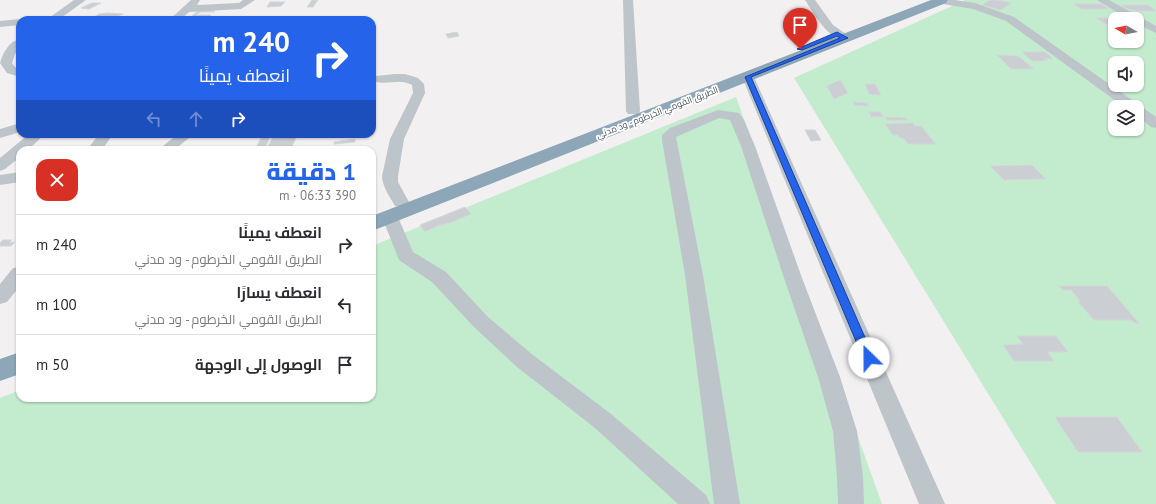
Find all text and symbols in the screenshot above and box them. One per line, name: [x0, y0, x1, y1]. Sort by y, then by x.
pin: [783, 8, 817, 49]
north arrow: [1108, 12, 1144, 48]
map controls: [1108, 12, 1144, 136]
icon: arrive: [789, 14, 811, 36]
text: 240 m: [213, 23, 290, 60]
icon: right: [304, 32, 356, 84]
button: sound: [1108, 56, 1144, 92]
text: انعطف يمينًا: [199, 64, 290, 87]
street label: الطريق القومي الخرطوم - ود مدني: [594, 84, 720, 142]
button: layers: [1108, 100, 1144, 136]
icon: left: [143, 108, 165, 130]
icon: ahead: [185, 108, 207, 130]
icon: right: [227, 108, 249, 130]
text: 1 دقيقة: [267, 156, 356, 187]
button: close: [36, 159, 78, 201]
text: 390 m · 06:33: [279, 187, 356, 204]
text: انعطف يمينًا: [238, 223, 322, 242]
icon: right: [334, 234, 356, 256]
text: 240 m: [36, 235, 77, 254]
text: الطريق القومي الخرطوم - ود مدني: [135, 251, 322, 268]
text: انعطف يسارًا: [236, 283, 322, 302]
icon: left: [334, 294, 356, 316]
text: 100 m: [36, 295, 77, 314]
text: الطريق القومي الخرطوم - ود مدني: [135, 311, 322, 328]
position arrow: [848, 337, 890, 379]
icon: arrive: [334, 354, 356, 376]
text: 50 m: [36, 355, 69, 374]
text: الوصول إلى الوجهة: [195, 355, 322, 374]

